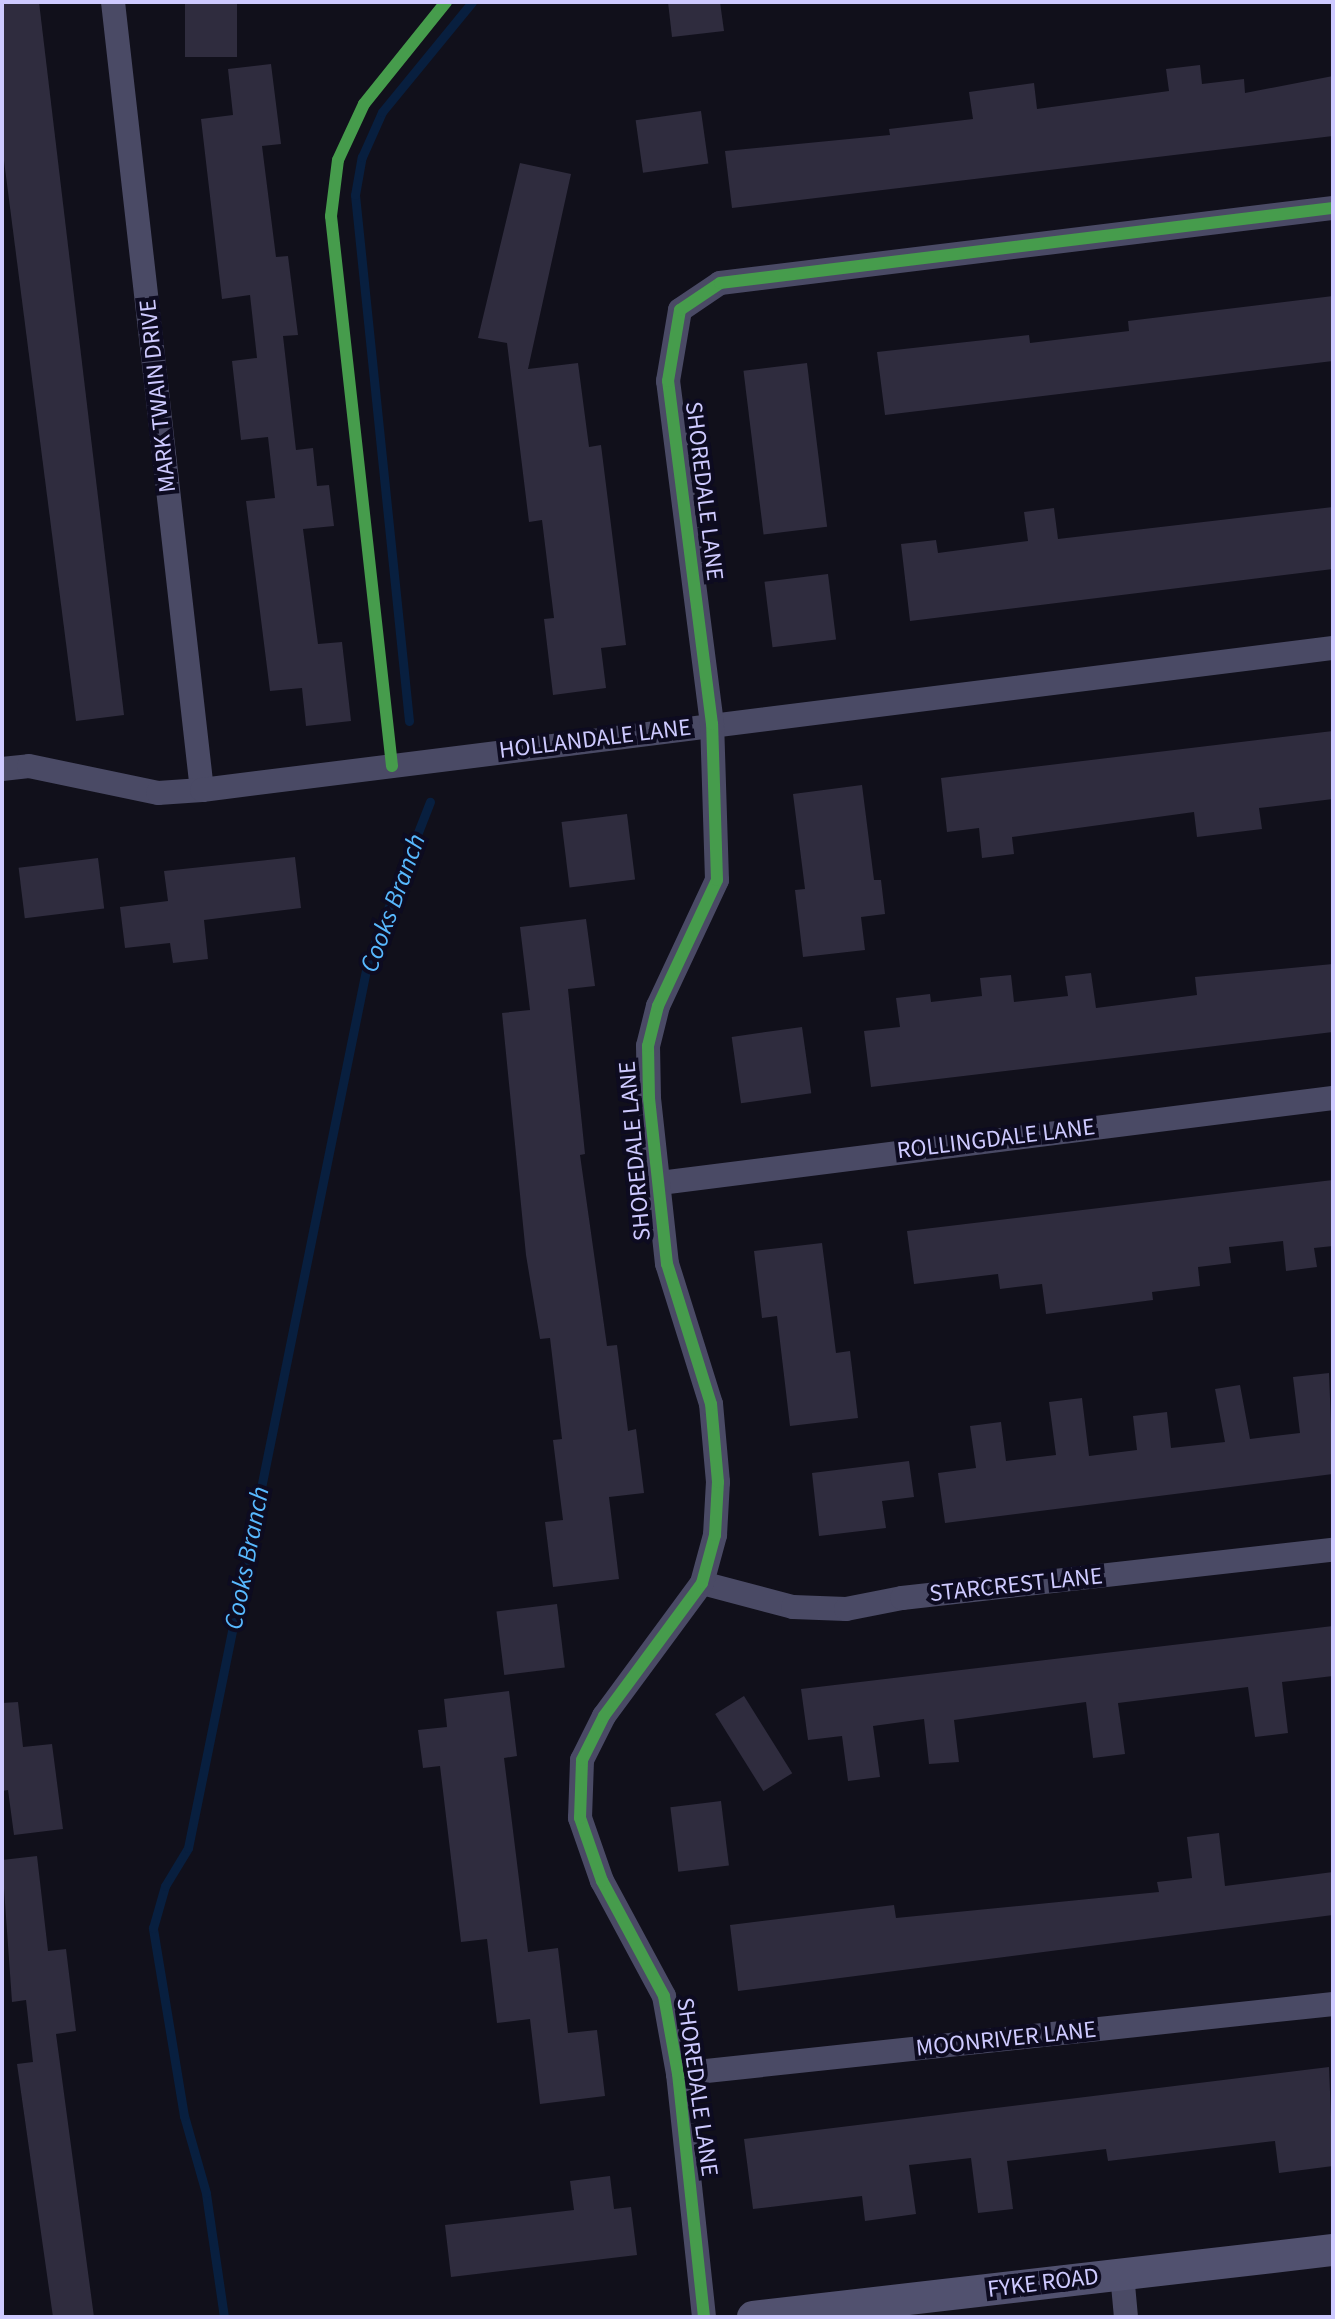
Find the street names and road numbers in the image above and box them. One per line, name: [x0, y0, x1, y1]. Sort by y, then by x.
street label: MARK TWAIN DRIVE: [134, 298, 182, 494]
street label: SHOREDALE LANE: [679, 400, 729, 582]
street label: HOLLANDALE LANE: [497, 713, 693, 765]
street label: SHOREDALE LANE: [613, 1060, 657, 1242]
street label: ROLLINGDALE LANE: [895, 1113, 1097, 1165]
street label: STARCREST LANE: [928, 1562, 1104, 1608]
street label: SHOREDALE LANE: [670, 1996, 724, 2178]
street label: MOONRIVER LANE: [914, 2015, 1098, 2063]
street label: FYKE ROAD: [986, 2262, 1100, 2304]

